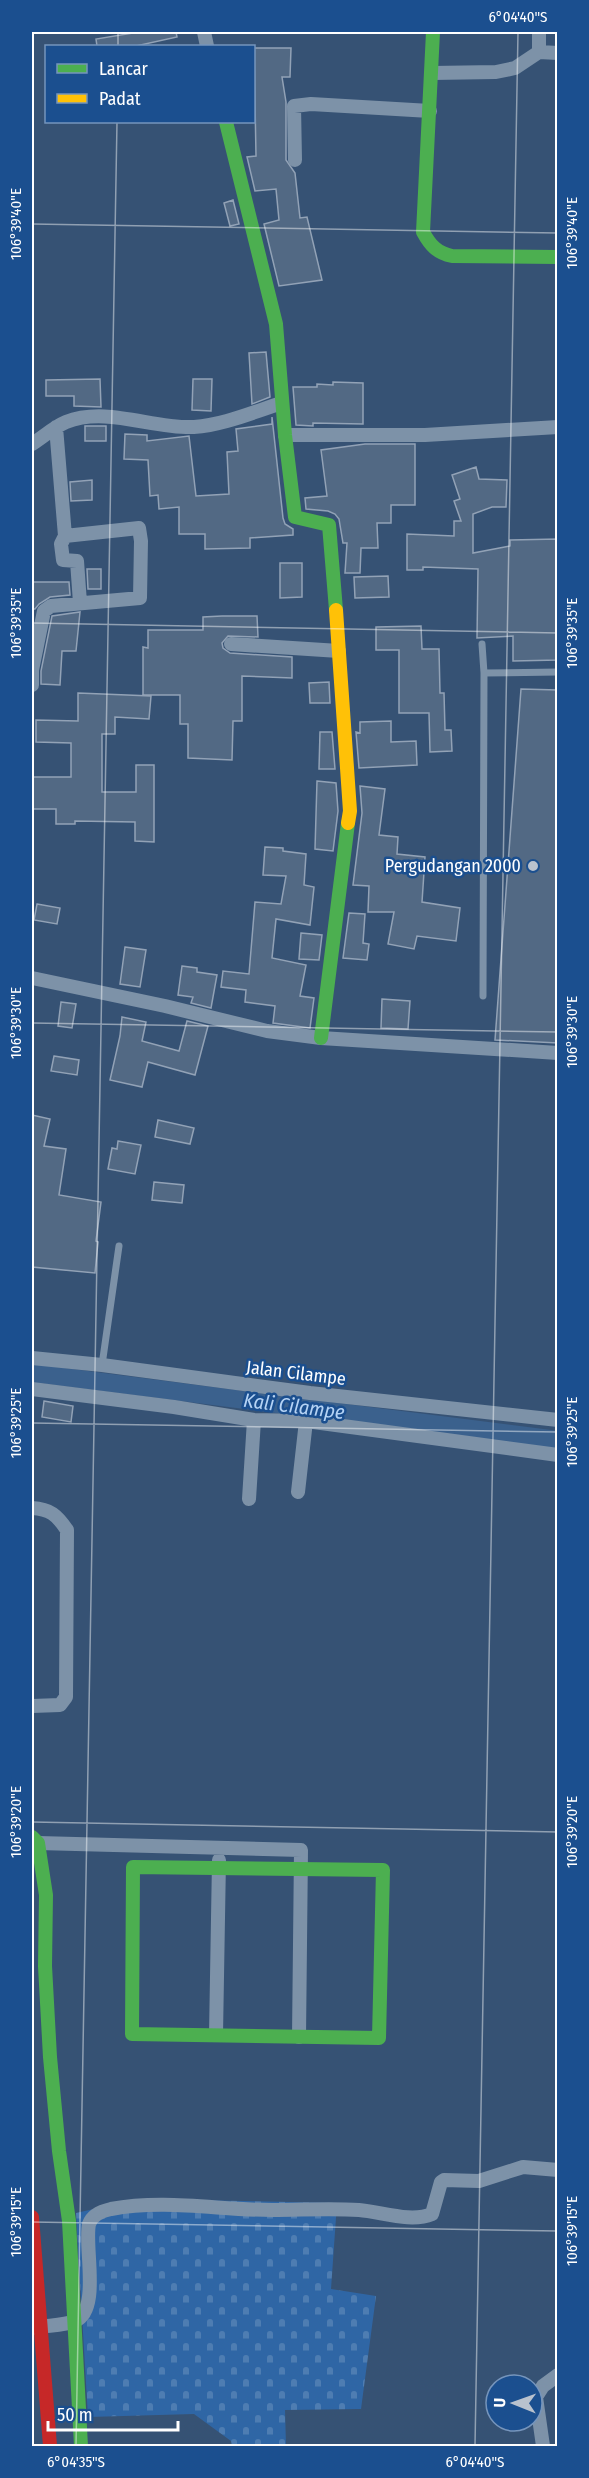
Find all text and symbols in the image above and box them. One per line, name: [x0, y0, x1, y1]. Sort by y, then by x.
text: 6°04'40"S: [488, 8, 548, 26]
legend: [45, 45, 255, 123]
text: Lancar: [99, 58, 148, 80]
text: Padat: [99, 88, 141, 110]
text: 106°39'40"E: [7, 188, 25, 260]
text: 106°39'40"E: [563, 197, 581, 269]
text: 106°39'35"E: [7, 588, 25, 658]
text: 106°39'35"E: [563, 598, 581, 668]
place label: Pergudangan 2000: [385, 855, 521, 877]
marker: Pergudangan 2000: [526, 859, 540, 873]
text: 106°39'30"E: [7, 987, 25, 1059]
text: 106°39'30"E: [563, 996, 581, 1068]
street label: Jalan Cilampe: [245, 1356, 347, 1390]
text: 106°39'25"E: [7, 1388, 25, 1458]
water label: Kali Cilampe: [242, 1388, 346, 1424]
text: 106°39'25"E: [563, 1397, 581, 1467]
text: 106°39'20"E: [7, 1786, 25, 1858]
text: 106°39'20"E: [563, 1796, 581, 1868]
text: 106°39'15"E: [7, 2187, 25, 2257]
text: 106°39'15"E: [563, 2196, 581, 2266]
north arrow: [484, 2373, 544, 2433]
scale bar: [48, 2394, 178, 2432]
text: U: [490, 2398, 509, 2408]
text: 50 m: [57, 2404, 93, 2426]
text: 6°04'35"S: [47, 2453, 105, 2471]
text: 6°04'40"S: [445, 2453, 505, 2471]

